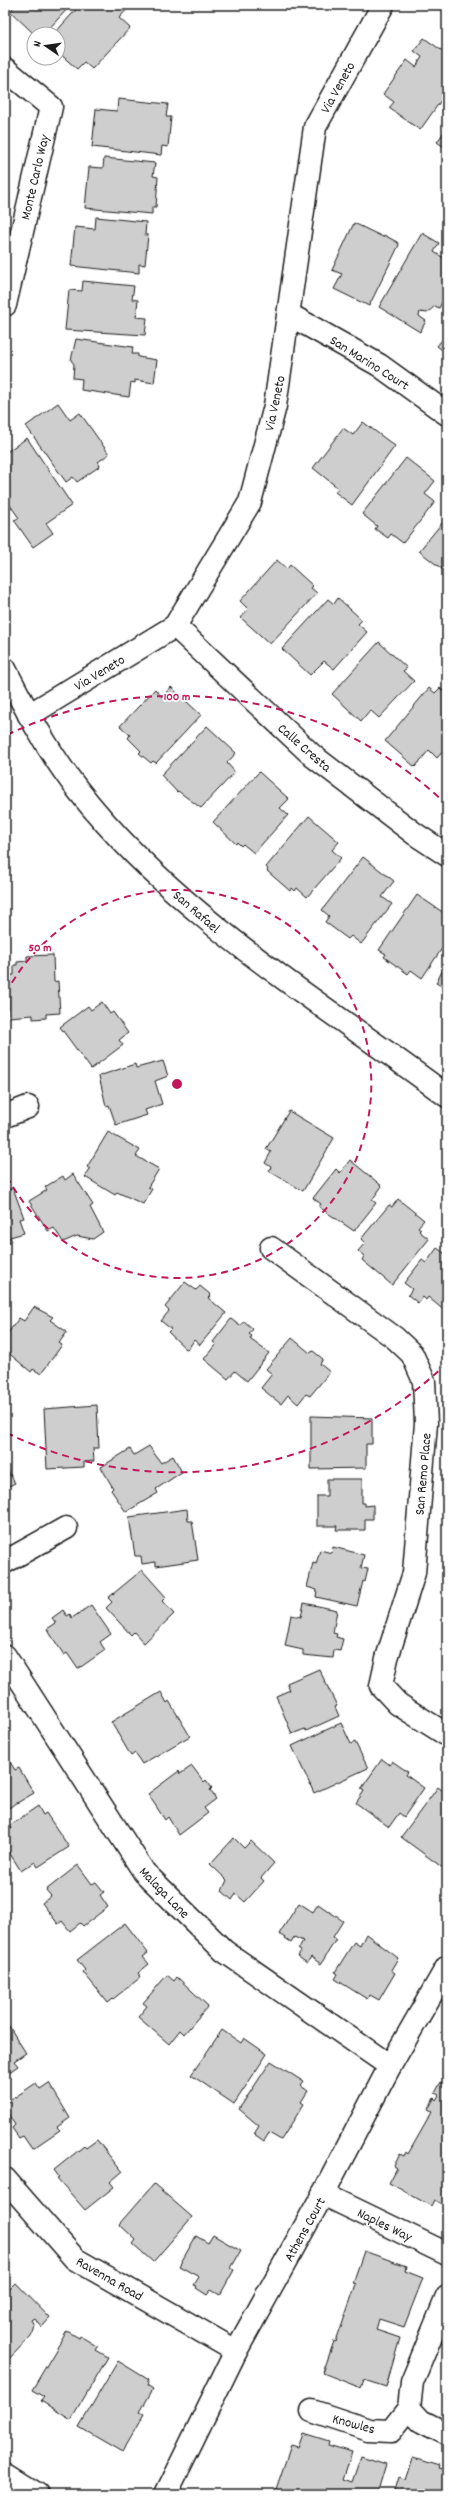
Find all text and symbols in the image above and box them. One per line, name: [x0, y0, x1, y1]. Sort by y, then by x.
north arrow: [26, 26, 66, 66]
text: N: [30, 39, 47, 49]
street label: Via Veneto: [316, 59, 361, 117]
street label: Monte Carlo Way: [16, 132, 56, 222]
street label: San Marino Court: [325, 331, 413, 396]
street label: Via Veneto: [260, 374, 292, 433]
street label: Via Veneto: [71, 651, 129, 697]
text: 100 m: [164, 689, 190, 706]
street label: Calle Cresta: [272, 720, 335, 778]
street label: San Rafael: [168, 886, 224, 939]
text: 50 m: [28, 940, 52, 957]
centre of rings: [170, 1077, 184, 1091]
street label: San Remo Place: [410, 1432, 438, 1516]
street label: Malaga Lane: [134, 1863, 194, 1924]
street label: Athens Court: [280, 2194, 332, 2266]
street label: Naples Way: [353, 2204, 415, 2248]
street label: Ravenna Road: [72, 2253, 146, 2307]
street label: Knowles: [330, 2410, 377, 2440]

